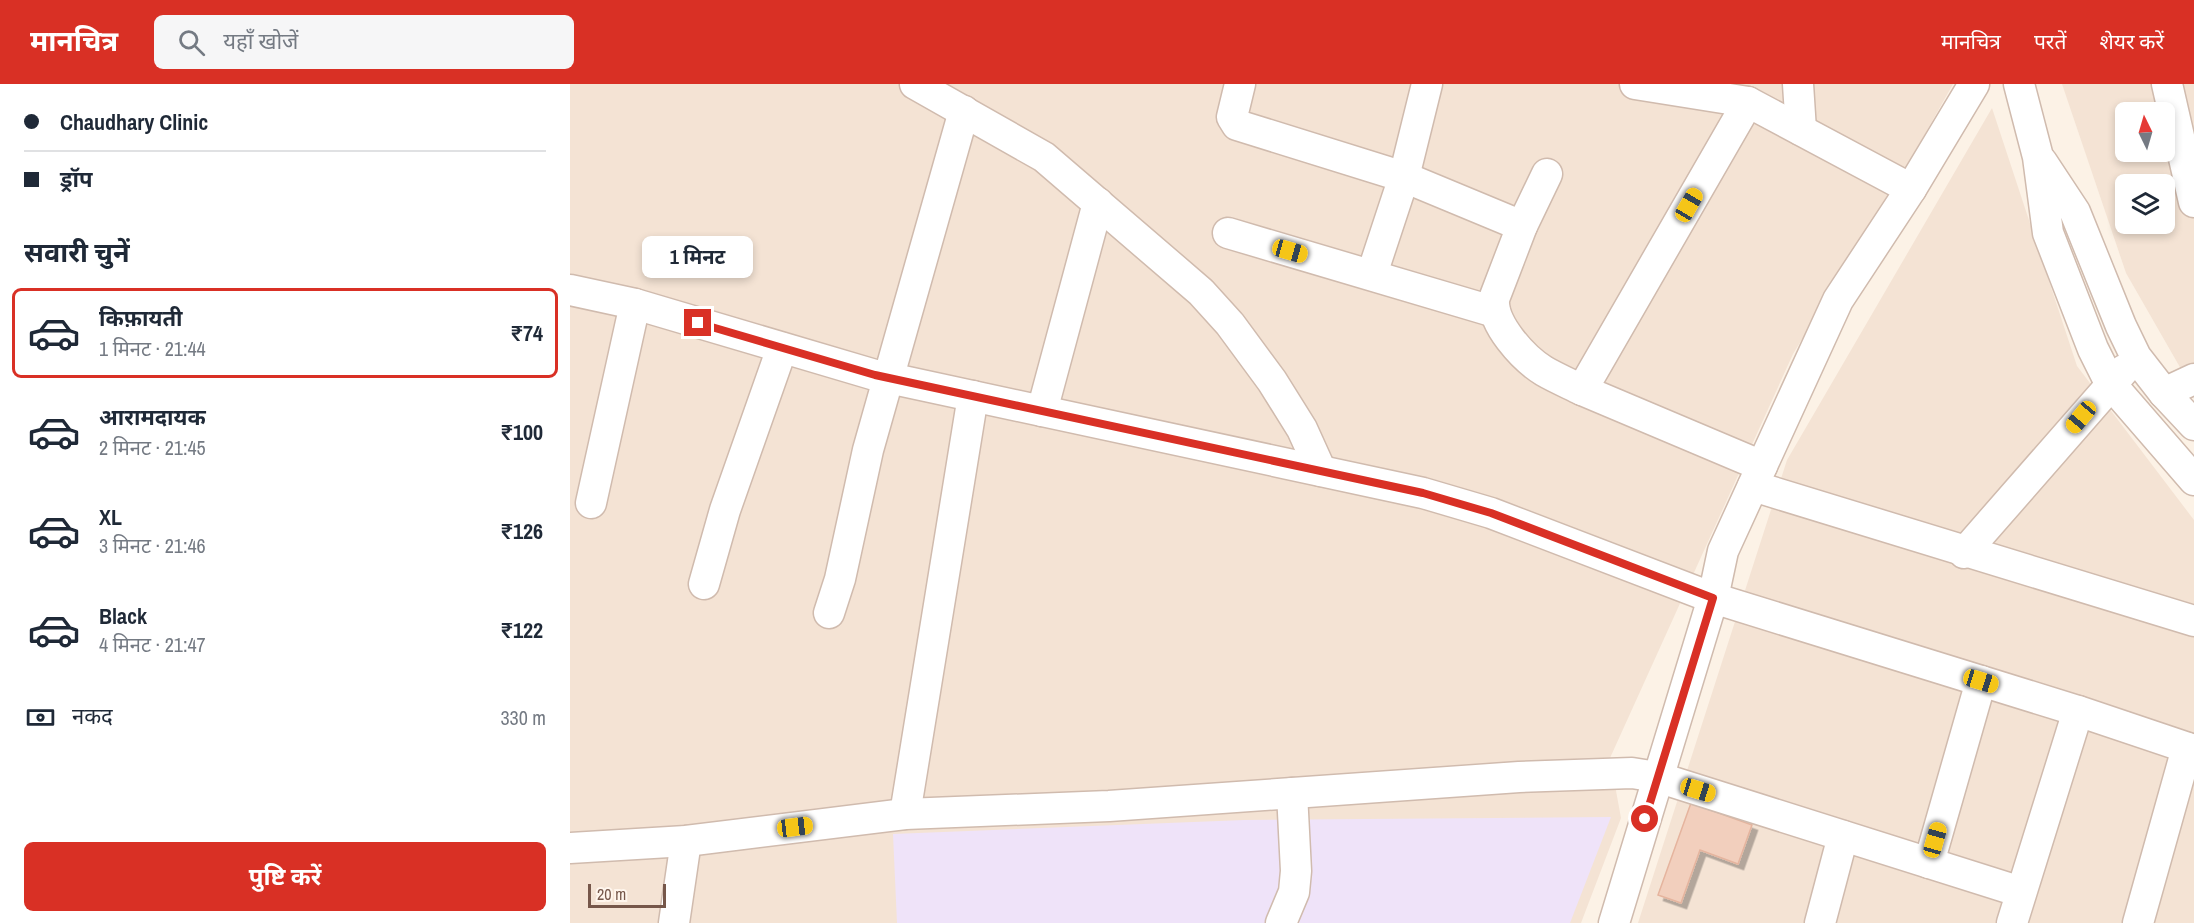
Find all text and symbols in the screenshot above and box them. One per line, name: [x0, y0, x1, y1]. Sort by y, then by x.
search box: [154, 15, 574, 69]
text: मानचित्र: [30, 22, 118, 60]
icon: search: [175, 26, 208, 59]
text: यहाँ खोजें: [223, 26, 298, 56]
text: मानचित्र: [1941, 27, 2001, 56]
text: परतें: [2034, 27, 2066, 56]
text: शेयर करें: [2099, 27, 2164, 56]
north arrow: [2115, 102, 2175, 162]
map controls: [2115, 102, 2175, 234]
text: Chaudhary Clinic: [60, 107, 208, 137]
text: ड्रॉप: [60, 164, 93, 194]
button: layers: [2115, 174, 2175, 234]
car: [1672, 185, 1706, 225]
text: सवारी चुनें: [24, 234, 130, 270]
callout: 1 मिनट: [642, 236, 754, 278]
car: [1270, 237, 1310, 265]
text: 1 मिनट: [670, 243, 725, 270]
text: किफ़ायती: [99, 303, 183, 333]
icon: car: [27, 306, 81, 360]
route end: [684, 309, 711, 336]
text: ₹74: [510, 318, 543, 348]
text: 1 मिनट · 21:44: [99, 335, 206, 362]
car: [2063, 397, 2099, 437]
text: आरामदायक: [99, 402, 206, 432]
icon: car: [27, 405, 81, 459]
text: ₹100: [500, 417, 543, 447]
text: 2 मिनट · 21:45: [99, 434, 206, 461]
text: XL: [99, 502, 122, 532]
icon: car: [27, 504, 81, 558]
text: ₹126: [500, 516, 543, 546]
text: 3 मिनट · 21:46: [99, 532, 206, 559]
text: Black: [99, 601, 147, 631]
icon: car: [27, 603, 81, 657]
text: ₹122: [500, 615, 543, 645]
text: 4 मिनट · 21:47: [99, 631, 206, 658]
car: [1961, 667, 2001, 695]
icon: cash: [24, 701, 57, 734]
text: नकद: [72, 701, 113, 731]
text: 330 m: [500, 704, 546, 731]
car: [1678, 776, 1718, 804]
route start: [1631, 805, 1658, 832]
car: [776, 816, 814, 838]
car: [1921, 820, 1949, 860]
button: पुष्टि करें: [24, 842, 546, 911]
scale bar: [588, 881, 666, 908]
text: 20 m: [597, 883, 626, 905]

